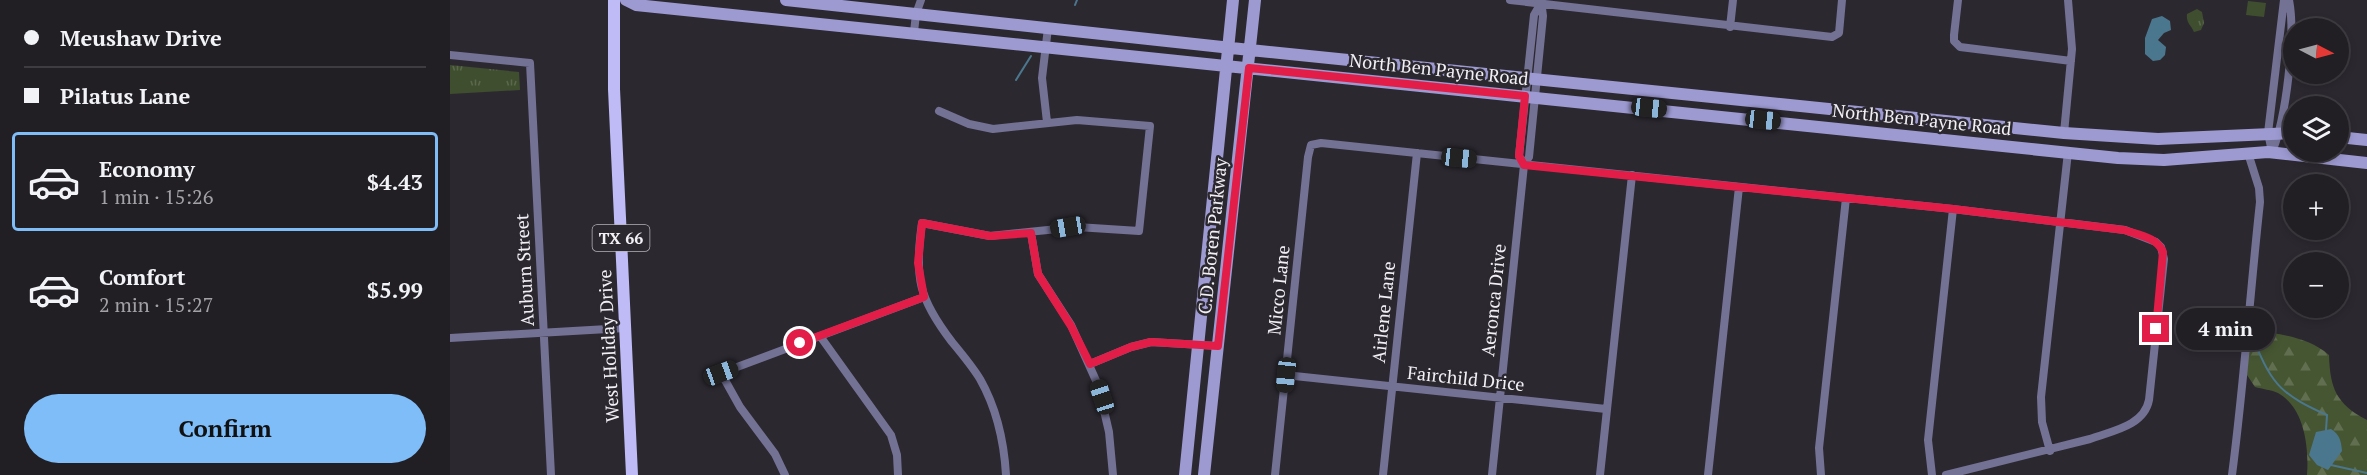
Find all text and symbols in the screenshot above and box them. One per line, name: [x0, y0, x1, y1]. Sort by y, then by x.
north arrow: [2283, 18, 2349, 84]
map controls: [2283, 18, 2349, 318]
text: Meushaw Drive: [60, 23, 222, 52]
street label: North Ben Payne Road: [1348, 48, 1530, 90]
text: Pilatus Lane: [60, 81, 190, 110]
button: layers: [2283, 96, 2349, 162]
car: [1630, 97, 1668, 119]
street label: North Ben Payne Road: [1831, 98, 2013, 140]
car: [1744, 109, 1782, 131]
car: [1440, 147, 1478, 169]
text: Economy: [99, 154, 195, 183]
icon: car: [27, 155, 81, 209]
street label: C.D. Boren Parkway: [1192, 156, 1232, 315]
text: $4.43: [367, 167, 423, 196]
button: +: [2283, 174, 2349, 240]
text: 1 min · 15:26: [99, 183, 213, 210]
street label: Auburn Street: [509, 213, 539, 327]
car: [1049, 215, 1087, 239]
road number: TX 66: [592, 225, 650, 251]
street label: Aeronca Drive: [1475, 243, 1511, 357]
street label: Micco Lane: [1261, 244, 1295, 336]
button: −: [2283, 252, 2349, 318]
street label: Airlene Lane: [1366, 260, 1400, 364]
text: Comfort: [99, 262, 185, 291]
icon: car: [27, 263, 81, 317]
street label: West Holiday Drive: [592, 269, 624, 423]
text: $5.99: [367, 275, 423, 304]
text: 2 min · 15:27: [99, 291, 213, 318]
callout: 4 min: [2177, 308, 2276, 350]
route end: [2142, 315, 2169, 342]
text: 4 min: [2198, 315, 2253, 342]
route start: [786, 329, 813, 356]
car: [1275, 356, 1297, 394]
car: [701, 358, 741, 388]
street label: Fairchild Drice: [1406, 360, 1526, 396]
car: [1088, 377, 1116, 417]
button: Confirm: [24, 394, 426, 463]

